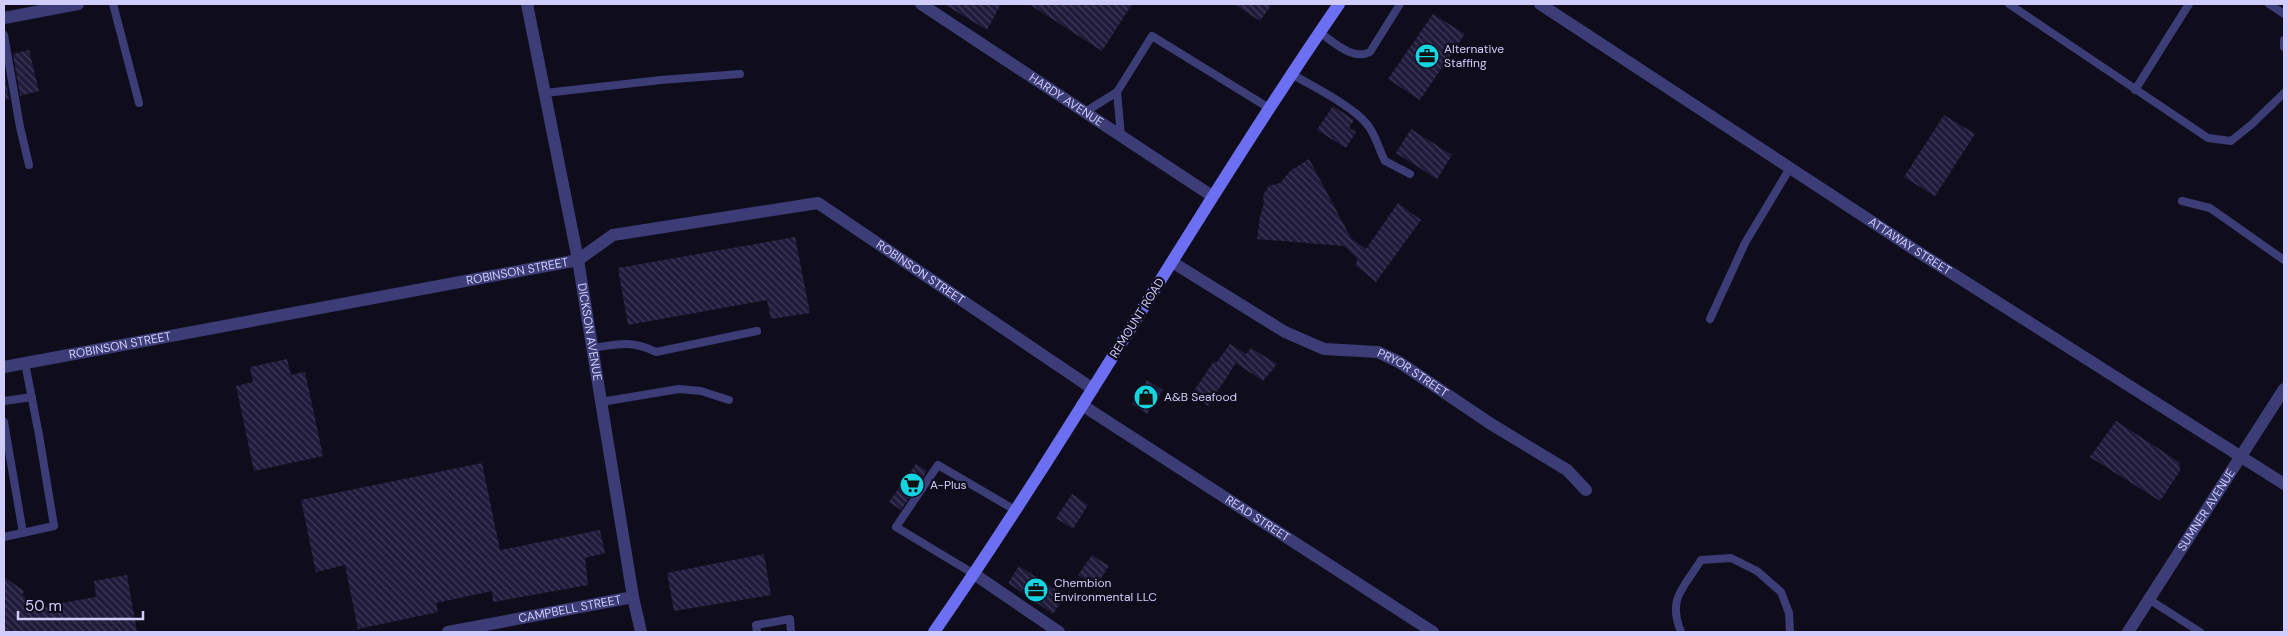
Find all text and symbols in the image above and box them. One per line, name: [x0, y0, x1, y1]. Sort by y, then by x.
place label: Alternative Staffing: [1444, 41, 1504, 71]
office icon: Alternative Staffing: [1414, 43, 1440, 69]
street label: HARDY AVENUE: [1026, 70, 1107, 130]
street label: ATTAWAY STREET: [1865, 213, 1954, 279]
street label: ROBINSON STREET: [873, 237, 968, 308]
street label: ROBINSON STREET: [465, 254, 570, 289]
street label: REMOUNT ROAD: [1106, 275, 1168, 361]
street label: DICKSON AVENUE: [574, 282, 606, 382]
street label: ROBINSON STREET: [68, 328, 173, 363]
street label: PRYOR STREET: [1375, 345, 1451, 401]
shop icon: A&B Seafood: [1133, 384, 1159, 410]
place label: A&B Seafood: [1164, 389, 1237, 405]
street label: SUMNER AVENUE: [2174, 466, 2239, 554]
supermarket icon: A-Plus: [899, 472, 925, 498]
place label: A-Plus: [930, 477, 967, 493]
street label: READ STREET: [1222, 492, 1293, 546]
place label: Chembion Environmental LLC: [1054, 575, 1157, 605]
office icon: Chembion Environmental LLC: [1023, 577, 1049, 603]
scale bar: [18, 588, 142, 620]
street label: CAMPBELL STREET: [517, 591, 623, 627]
text: 50 m: [25, 596, 62, 616]

